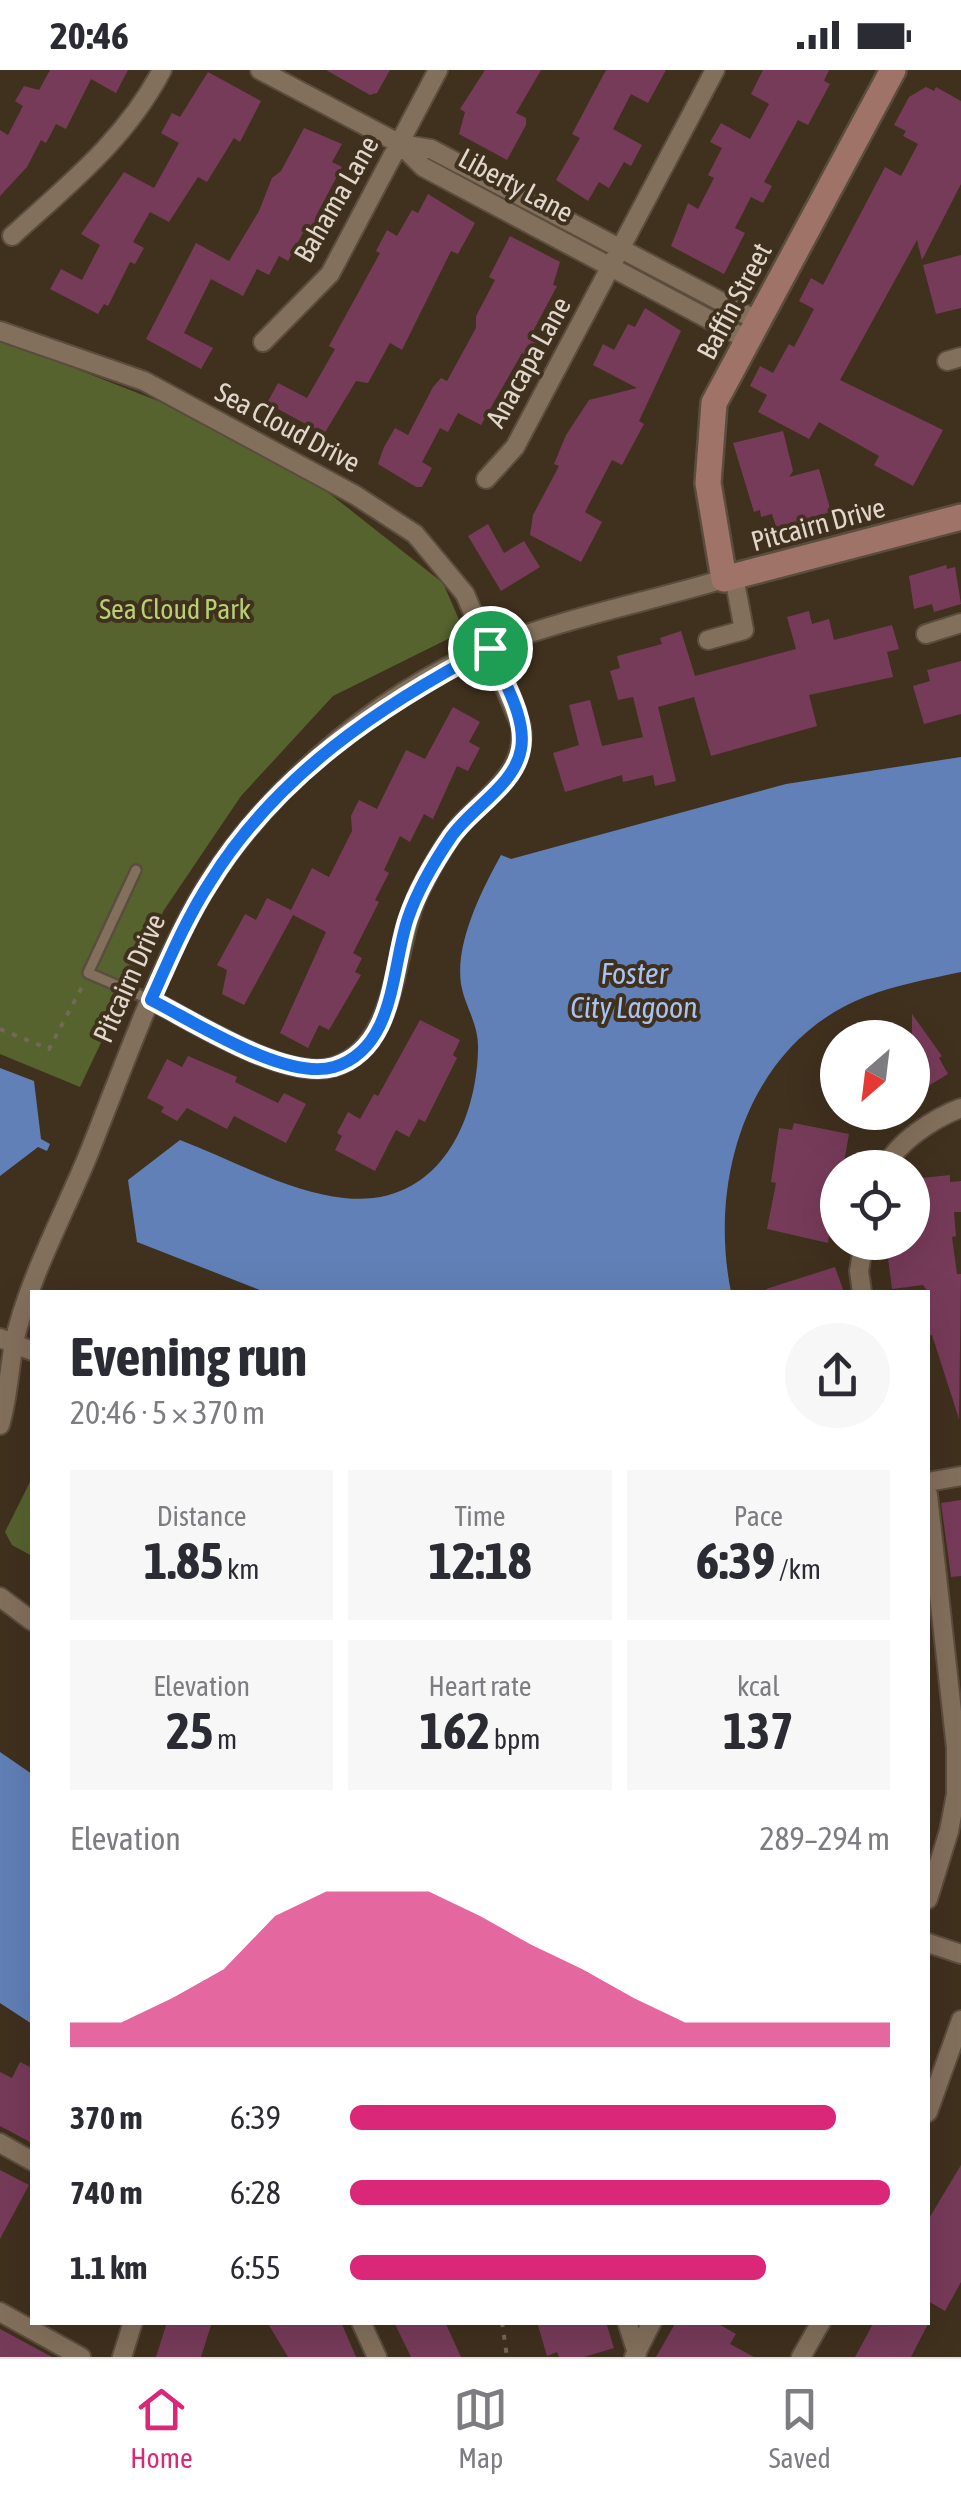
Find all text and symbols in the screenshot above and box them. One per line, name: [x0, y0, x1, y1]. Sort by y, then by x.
text: 20:46: [50, 14, 129, 57]
street label: Bahama Lane: [287, 130, 385, 268]
street label: Liberty Lane: [453, 142, 579, 228]
street label: Baffin Street: [690, 238, 778, 364]
street label: Anacapa Lane: [479, 291, 577, 433]
street label: Sea Cloud Drive: [210, 375, 366, 479]
street label: Pitcairn Drive: [748, 491, 888, 557]
park label: Sea Cloud Park: [99, 593, 251, 625]
pin: [448, 606, 533, 691]
icon: arrive: [463, 621, 518, 676]
street label: Pitcairn Drive: [86, 909, 172, 1047]
water label: Foster City Lagoon: [570, 956, 698, 1024]
north arrow: [820, 1020, 930, 1130]
map controls: [820, 1020, 930, 1260]
button: locate: [820, 1150, 930, 1260]
button: share: [785, 1323, 890, 1428]
text: Evening run: [70, 1325, 307, 1388]
text: 20:46 · 5 × 370 m: [70, 1394, 265, 1431]
text: Distance: [157, 1500, 247, 1532]
text: Time: [454, 1500, 506, 1532]
text: Pace: [734, 1500, 783, 1532]
text: 1.85: [144, 1532, 223, 1590]
text: 12:18: [429, 1532, 531, 1590]
text: 6:39: [696, 1532, 775, 1590]
text: km: [223, 1553, 260, 1585]
text: /km: [775, 1553, 821, 1585]
text: Elevation: [153, 1670, 250, 1702]
text: Heart rate: [428, 1670, 532, 1702]
text: kcal: [737, 1670, 780, 1702]
text: 25: [166, 1702, 213, 1760]
text: 162: [419, 1702, 490, 1760]
text: 137: [723, 1702, 794, 1760]
text: m: [213, 1723, 237, 1755]
text: bpm: [490, 1723, 541, 1755]
text: Elevation: [70, 1820, 181, 1857]
text: 289–294 m: [760, 1820, 890, 1857]
text: 370 m: [70, 2099, 143, 2136]
text: 6:39: [230, 2099, 281, 2136]
text: 740 m: [70, 2174, 143, 2211]
text: 6:28: [230, 2174, 281, 2211]
text: 1.1 km: [70, 2249, 147, 2286]
text: 6:55: [230, 2249, 281, 2286]
tab: Home: [130, 2382, 193, 2474]
tab: Map: [453, 2382, 508, 2474]
tab: Saved: [769, 2382, 831, 2474]

